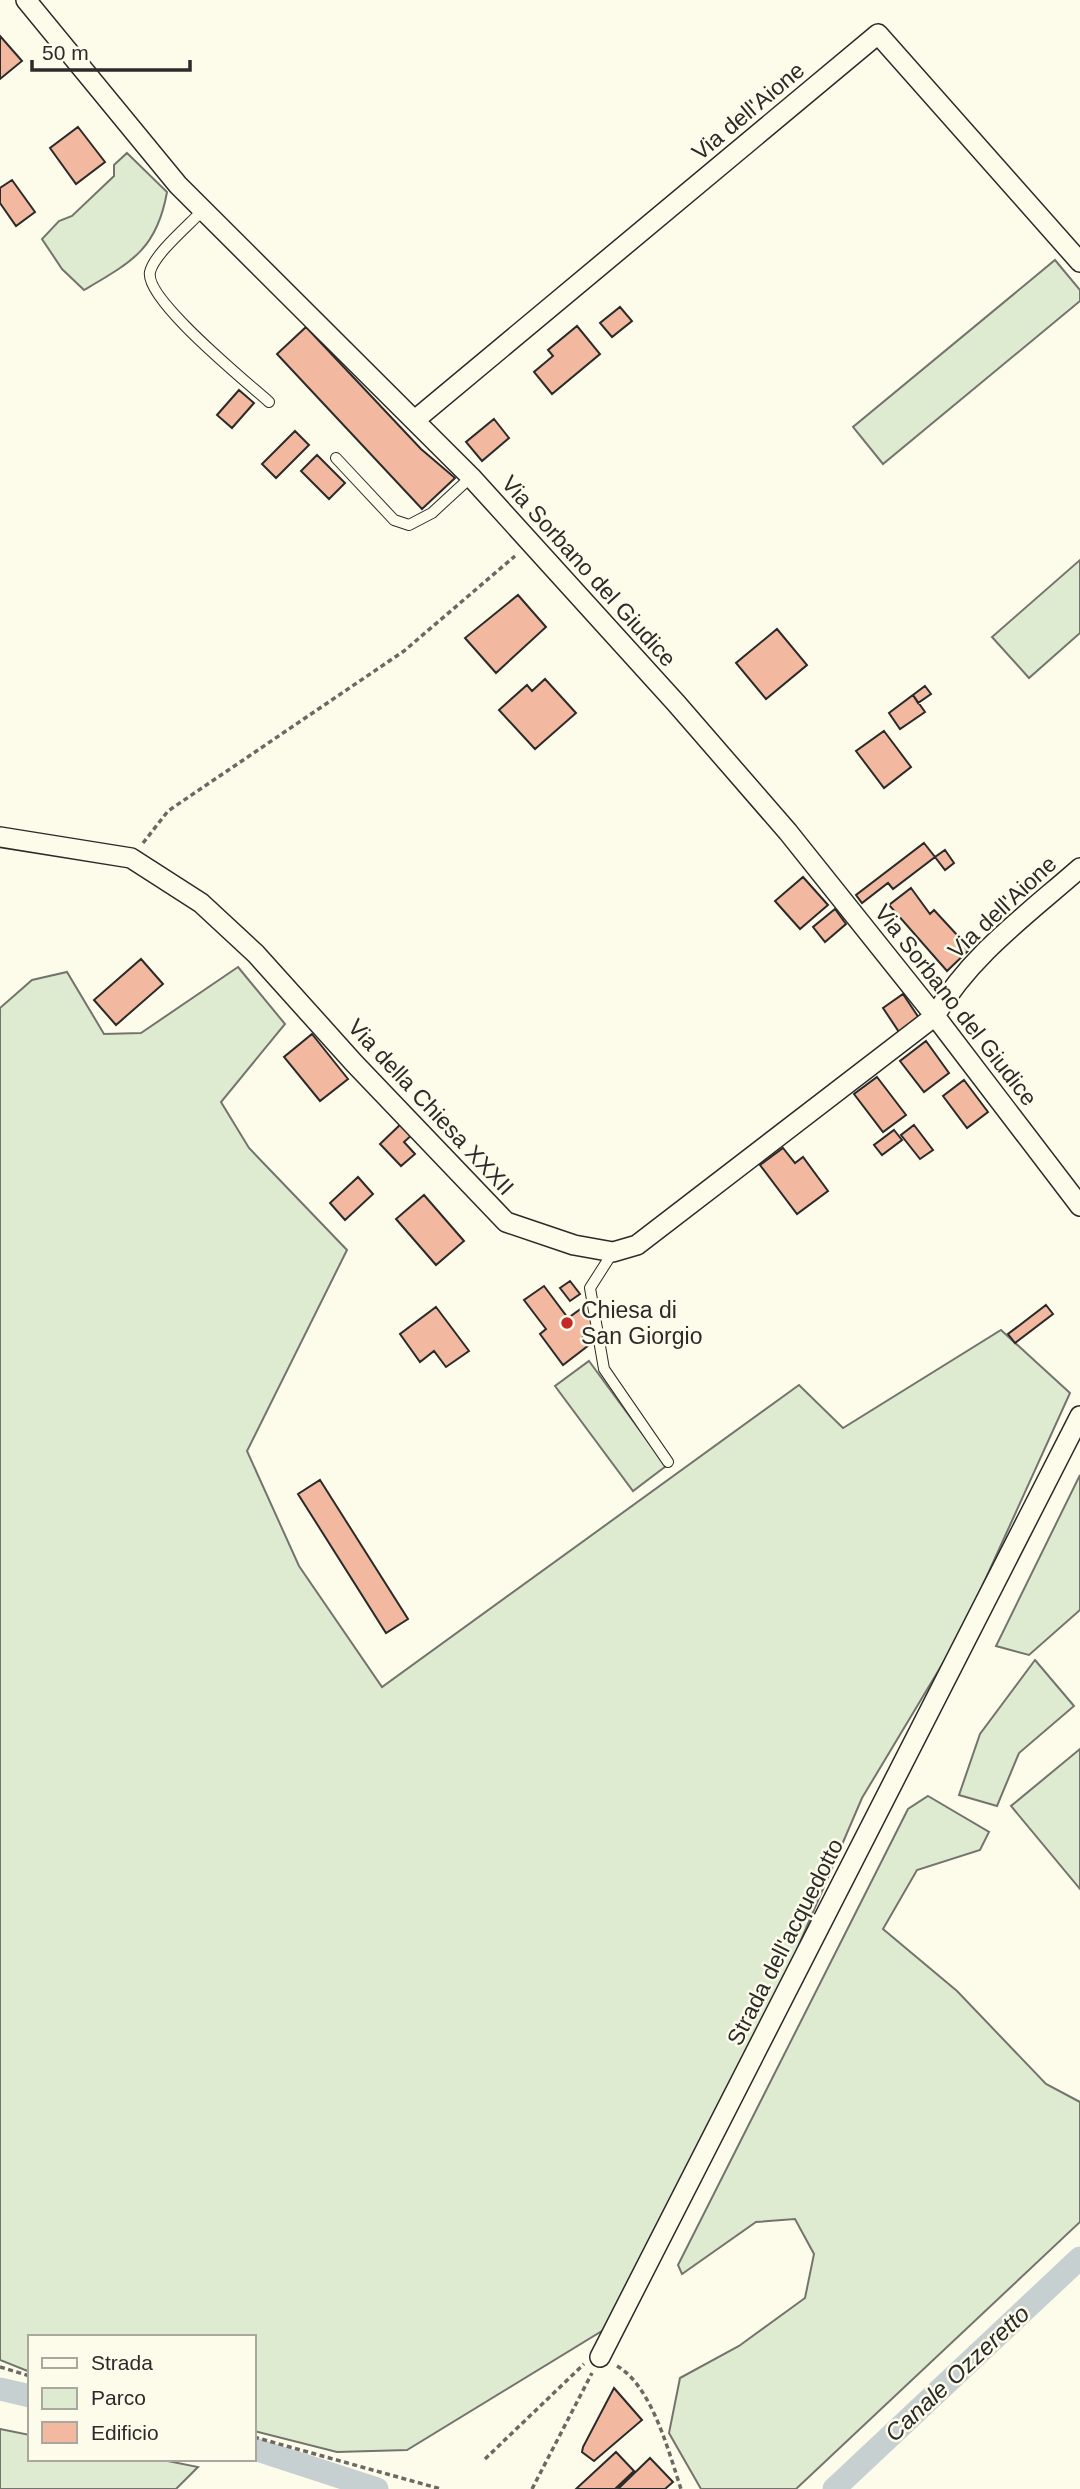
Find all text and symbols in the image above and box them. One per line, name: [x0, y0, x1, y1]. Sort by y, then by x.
scale bar: [32, 28, 189, 72]
text: 50 m: [42, 41, 89, 64]
street label: Via dell'Aione: [687, 57, 809, 165]
street label: Via Sorbano del Giudice: [496, 470, 682, 672]
street label: Via dell'Aione: [943, 850, 1061, 964]
street label: Via Sorbano del Giudice: [870, 899, 1042, 1111]
street label: Via della Chiesa XXXII: [343, 1014, 519, 1200]
place label: Chiesa di San Giorgio: [581, 1297, 702, 1349]
marker: Chiesa di San Giorgio: [559, 1315, 575, 1331]
street label: Strada dell'acquedotto: [722, 1834, 848, 2050]
water label: Canale Ozzeretto: [879, 2299, 1035, 2447]
legend: [28, 2335, 256, 2461]
text: Strada: [91, 2351, 153, 2374]
text: Parco: [91, 2386, 146, 2409]
text: Edificio: [91, 2421, 159, 2444]

